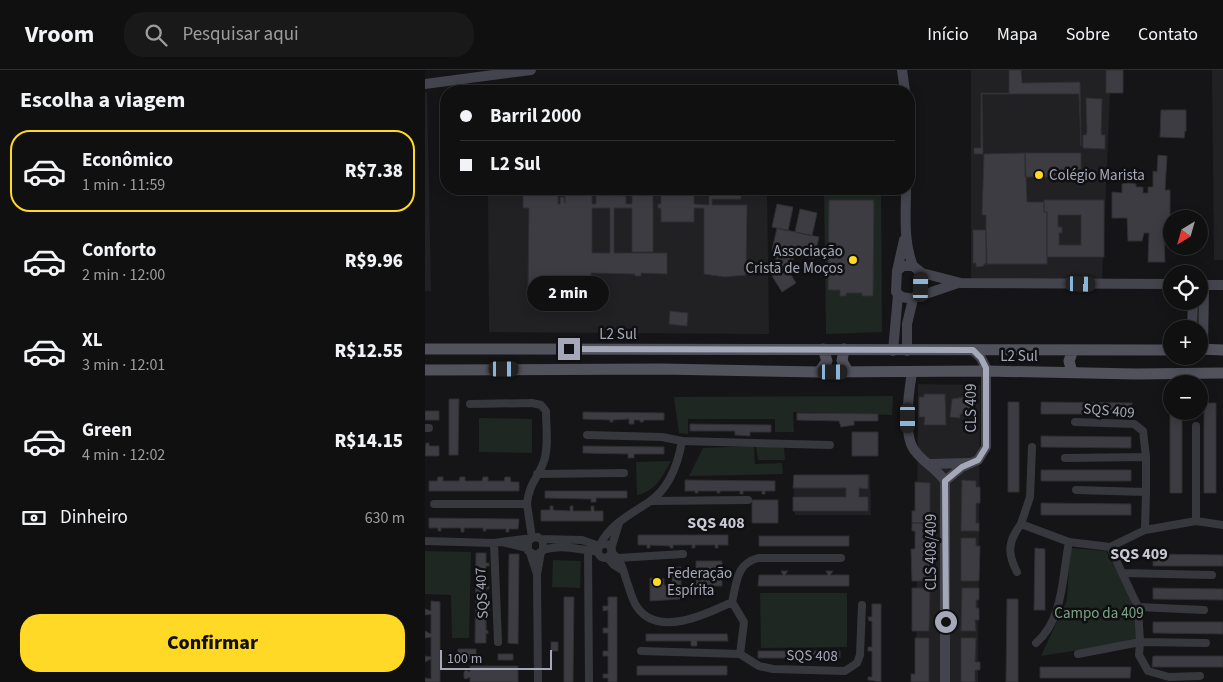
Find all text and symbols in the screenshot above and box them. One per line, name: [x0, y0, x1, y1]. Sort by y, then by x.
search box: [124, 12, 474, 57]
text: Vroom: [25, 17, 94, 52]
icon: search: [142, 21, 170, 49]
text: Pesquisar aqui: [182, 21, 299, 48]
text: Início: [927, 22, 969, 47]
text: Mapa: [997, 22, 1038, 47]
text: Sobre: [1066, 22, 1110, 47]
text: Contato: [1138, 22, 1198, 47]
text: Escolha a viagem: [20, 84, 185, 116]
text: Barril 2000: [490, 103, 581, 130]
text: Econômico: [82, 147, 173, 174]
icon: car: [22, 149, 67, 194]
text: L2 Sul: [490, 151, 540, 178]
text: R$7.38: [345, 158, 403, 185]
place label: Colégio Marista: [1049, 165, 1145, 186]
marker: Colégio Marista: [1033, 169, 1045, 181]
text: 1 min · 11:59: [82, 174, 165, 196]
north arrow: [1163, 210, 1207, 255]
map controls: [1163, 210, 1208, 420]
text: Conforto: [82, 237, 156, 264]
icon: car: [22, 239, 67, 284]
place label: Associação Cristã de Moços: [746, 241, 843, 279]
text: R$9.96: [345, 248, 403, 275]
marker: Associação Cristã de Moços: [847, 254, 859, 266]
text: 2 min · 12:00: [82, 264, 165, 286]
button: locate: [1163, 265, 1208, 310]
car: [913, 272, 928, 302]
callout: 2 min: [528, 276, 610, 312]
car: [1065, 276, 1096, 292]
text: 2 min: [548, 282, 588, 304]
button: +: [1163, 320, 1208, 365]
street label: L2 Sul: [599, 324, 637, 345]
text: XL: [82, 327, 103, 354]
icon: car: [22, 329, 67, 374]
text: R$12.55: [335, 338, 403, 365]
route end: [558, 338, 580, 360]
street label: L2 Sul: [1000, 346, 1038, 367]
text: 3 min · 12:01: [82, 354, 165, 376]
car: [489, 362, 519, 377]
car: [818, 365, 848, 380]
button: −: [1163, 375, 1208, 420]
street label: CLS 409: [961, 384, 982, 432]
street label: SQS 409: [1083, 398, 1135, 424]
car: [900, 403, 915, 433]
text: Green: [82, 417, 132, 444]
icon: car: [22, 419, 67, 464]
text: R$14.15: [335, 428, 403, 455]
text: 4 min · 12:02: [82, 444, 165, 466]
icon: cash: [20, 504, 48, 532]
text: Dinheiro: [60, 504, 128, 531]
text: 630 m: [365, 507, 405, 529]
district label: SQS 408: [687, 512, 745, 534]
street label: CLS 408/409: [921, 514, 942, 590]
district label: SQS 409: [1110, 543, 1168, 565]
place label: Federação Espírita: [667, 563, 732, 601]
street label: SQS 407: [470, 567, 494, 619]
marker: Federação Espírita: [651, 576, 663, 588]
park label: Campo da 409: [1054, 603, 1144, 624]
route start: [935, 611, 957, 633]
button: Confirmar: [20, 614, 405, 672]
street label: SQS 408: [786, 645, 838, 667]
scale bar: [440, 647, 553, 670]
text: 100 m: [447, 649, 482, 669]

